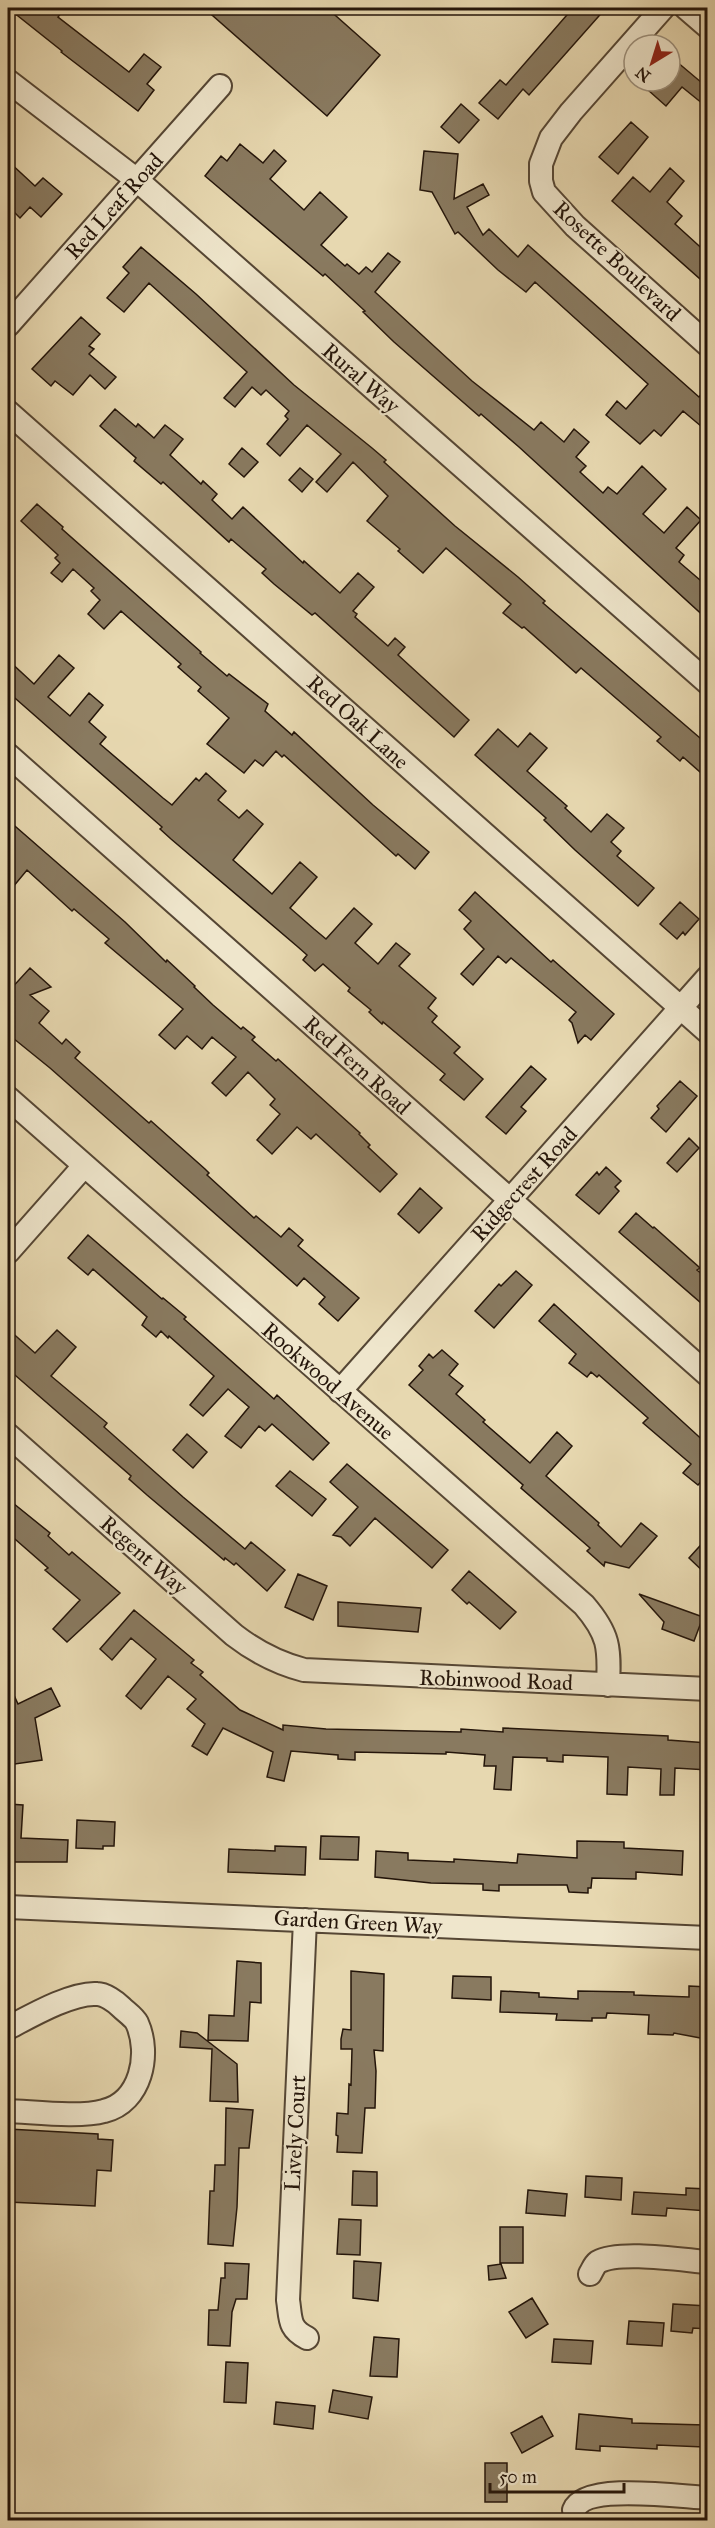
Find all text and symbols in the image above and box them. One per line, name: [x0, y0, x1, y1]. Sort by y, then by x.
north arrow: [622, 33, 682, 93]
text: N: [632, 63, 654, 86]
street label: Red Leaf Road: [59, 147, 169, 265]
street label: Rosette Boulevard: [548, 195, 686, 327]
street label: Rural Way: [317, 337, 406, 420]
street label: Red Oak Lane: [301, 669, 415, 775]
street label: Red Fern Road: [298, 1010, 416, 1120]
street label: Ridgecrest Road: [465, 1121, 583, 1247]
street label: Rookwood Avenue: [256, 1316, 400, 1446]
street label: Regent Way: [95, 1510, 194, 1601]
street label: Robinwood Road: [418, 1664, 574, 1696]
street label: Garden Green Way: [273, 1904, 444, 1940]
street label: Lively Court: [278, 2074, 312, 2192]
scale bar: [490, 2456, 624, 2494]
text: 50 m: [499, 2466, 537, 2488]

